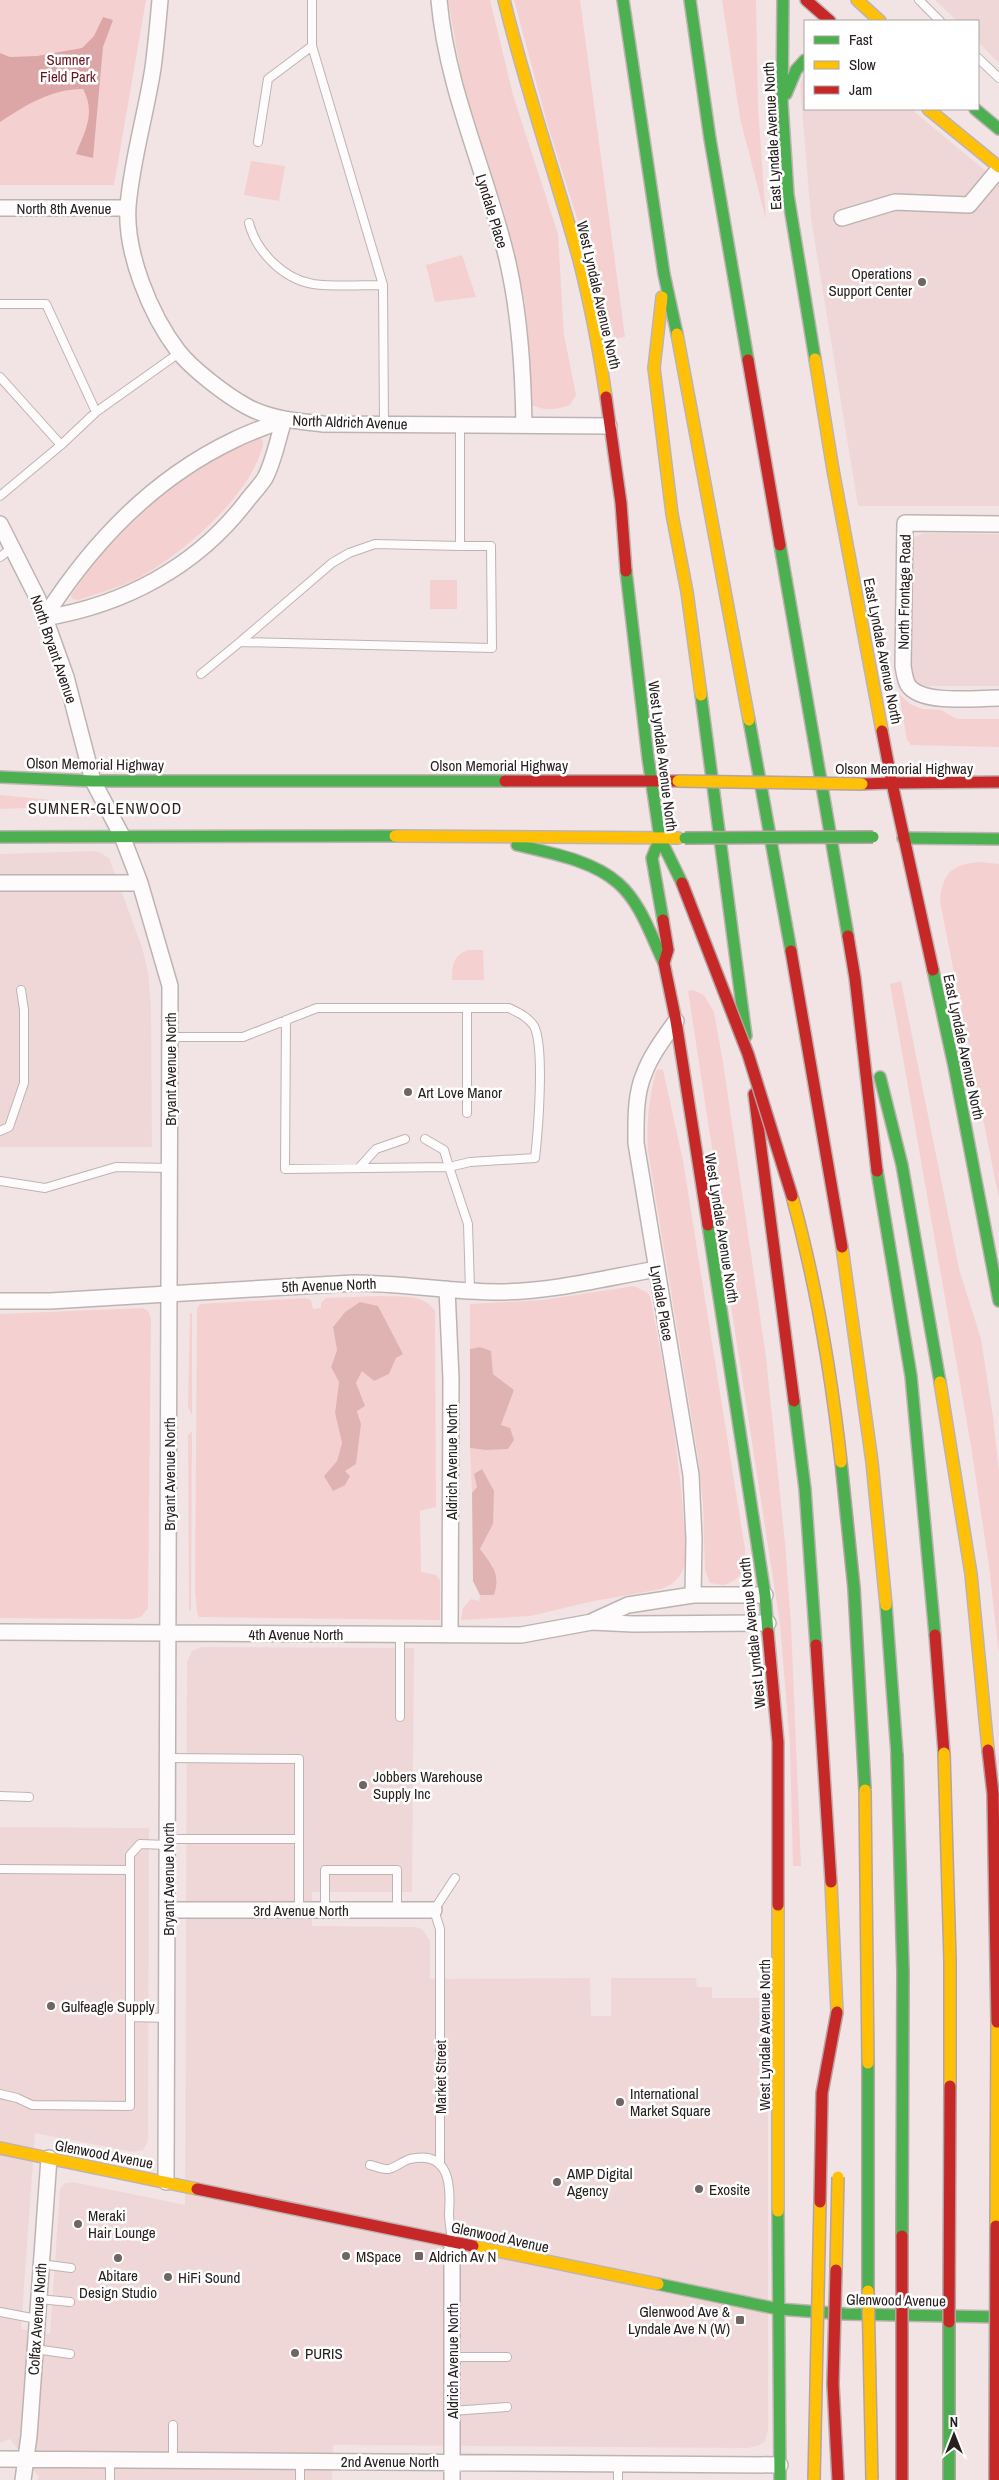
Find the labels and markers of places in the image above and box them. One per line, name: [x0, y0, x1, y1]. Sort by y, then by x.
place label: Operations Support Center: [829, 263, 912, 301]
marker: Operations Support Center: [916, 276, 928, 288]
place label: Art Love Manor: [417, 1082, 502, 1103]
marker: Art Love Manor: [402, 1086, 414, 1098]
place label: Jobbers Warehouse Supply Inc: [373, 1766, 483, 1804]
marker: Jobbers Warehouse Supply Inc: [357, 1779, 369, 1791]
place label: Gulfeagle Supply: [61, 1996, 156, 2017]
marker: Gulfeagle Supply: [45, 2000, 57, 2012]
place label: International Market Square: [630, 2083, 711, 2121]
marker: International Market Square: [614, 2096, 626, 2108]
place label: AMP Digital Agency: [566, 2163, 632, 2201]
marker: AMP Digital Agency: [551, 2176, 563, 2188]
place label: Exosite: [709, 2179, 750, 2200]
marker: Exosite: [693, 2183, 705, 2195]
place label: Meraki Hair Lounge: [88, 2205, 156, 2243]
marker: Meraki Hair Lounge: [72, 2218, 84, 2230]
place label: MSpace: [356, 2246, 401, 2267]
place label: Aldrich Av N: [428, 2246, 496, 2267]
marker: MSpace: [340, 2250, 352, 2262]
marker: Aldrich Av N: [413, 2250, 425, 2262]
marker: Abitare Design Studio: [112, 2252, 124, 2264]
place label: Abitare Design Studio: [79, 2265, 157, 2303]
place label: HiFi Sound: [178, 2267, 240, 2288]
marker: HiFi Sound: [162, 2271, 174, 2283]
place label: Glenwood Ave & Lyndale Ave N (W): [628, 2301, 731, 2339]
marker: Glenwood Ave & Lyndale Ave N (W): [734, 2314, 746, 2326]
place label: PURIS: [305, 2343, 343, 2364]
marker: PURIS: [289, 2347, 301, 2359]

